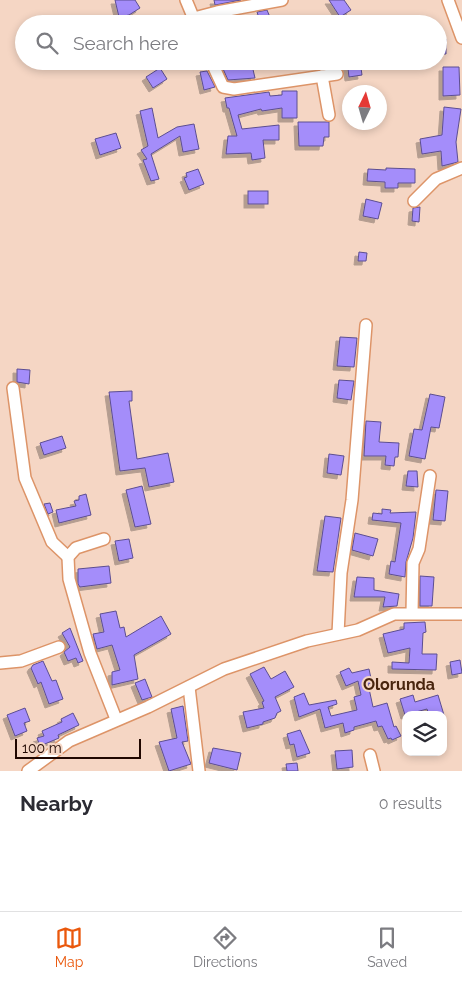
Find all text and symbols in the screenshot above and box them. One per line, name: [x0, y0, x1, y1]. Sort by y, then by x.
search box: [15, 15, 447, 70]
icon: search: [33, 29, 61, 57]
text: Search here: [73, 32, 179, 54]
north arrow: [342, 85, 387, 130]
district label: Olorunda: [363, 675, 435, 694]
map controls: [402, 711, 447, 756]
button: layers: [402, 711, 447, 756]
scale bar: [15, 736, 141, 759]
text: 100 m: [22, 740, 62, 756]
text: Nearby: [20, 791, 93, 816]
text: 0 results: [379, 794, 442, 813]
tab: Map: [55, 924, 83, 970]
tab: Directions: [193, 924, 258, 970]
tab: Saved: [367, 924, 407, 970]

